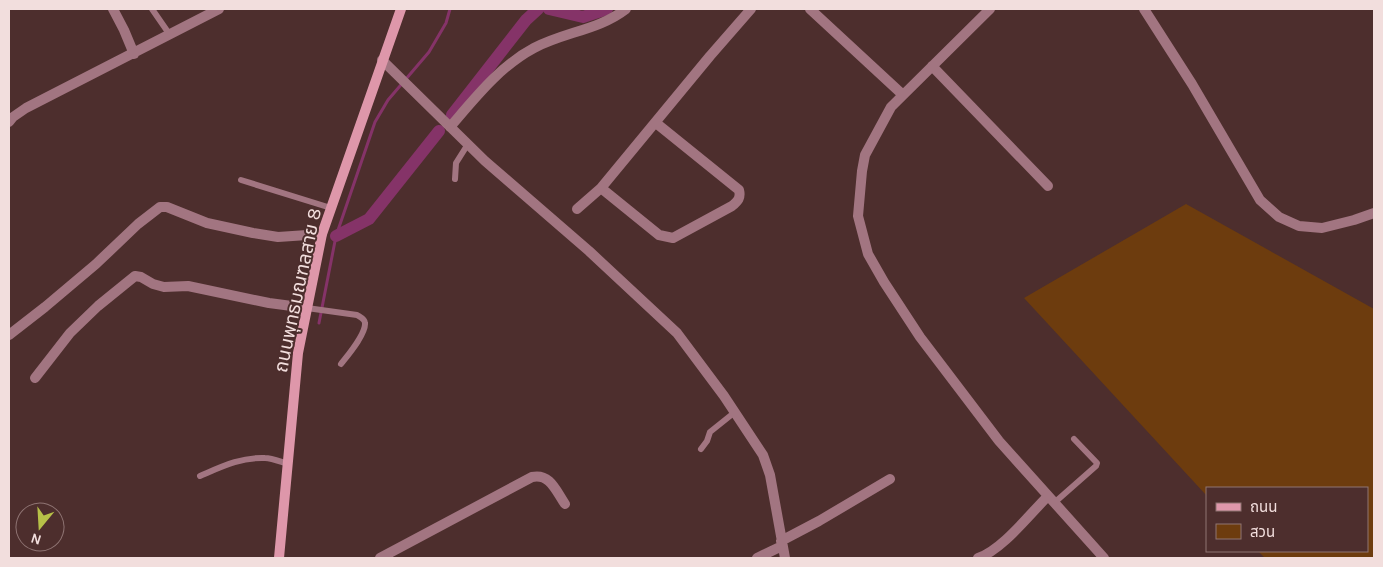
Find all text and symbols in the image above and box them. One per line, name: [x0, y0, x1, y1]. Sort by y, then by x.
street label: ถนนพุทธมณฑลสาย 8: [270, 206, 326, 374]
legend: [1206, 487, 1368, 552]
text: ถนน: [1250, 498, 1277, 516]
north arrow: [15, 502, 65, 552]
text: สวน: [1250, 523, 1275, 541]
text: N: [29, 529, 44, 549]

